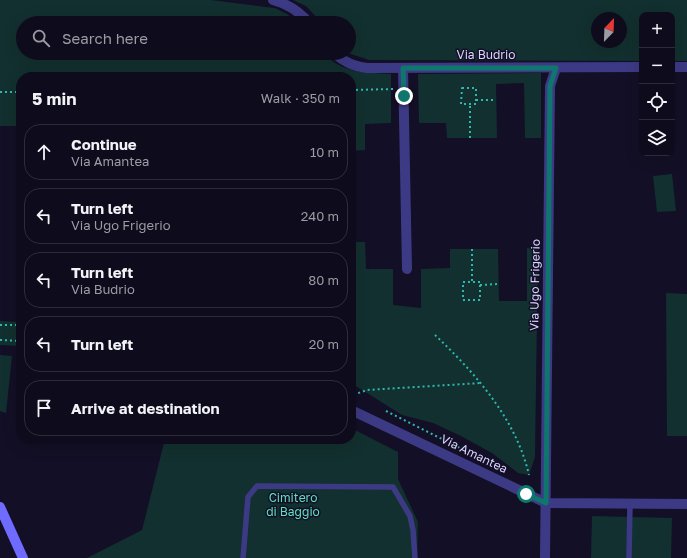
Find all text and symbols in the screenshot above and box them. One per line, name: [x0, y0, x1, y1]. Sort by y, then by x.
north arrow: [591, 12, 627, 48]
map controls: [639, 12, 675, 156]
button: +: [639, 12, 675, 48]
search box: [16, 16, 356, 60]
icon: search: [30, 27, 52, 49]
text: Search here: [62, 29, 148, 47]
street label: Via Budrio: [457, 47, 515, 62]
button: −: [639, 48, 675, 84]
button: locate: [639, 84, 675, 120]
route end: [395, 87, 413, 105]
text: 5 min: [32, 88, 76, 109]
text: Walk · 350 m: [261, 90, 340, 106]
button: layers: [639, 120, 675, 156]
text: Continue: [71, 135, 137, 153]
icon: ahead: [33, 141, 55, 163]
text: 10 m: [310, 144, 339, 160]
text: Via Amantea: [71, 153, 149, 169]
text: Turn left: [71, 199, 133, 217]
icon: left: [33, 205, 55, 227]
text: 240 m: [301, 208, 339, 224]
text: Via Ugo Frigerio: [71, 217, 171, 233]
street label: Via Ugo Frigerio: [526, 239, 543, 331]
text: Turn left: [71, 263, 133, 281]
icon: left: [33, 269, 55, 291]
text: 80 m: [308, 272, 339, 288]
text: Via Budrio: [71, 281, 135, 297]
icon: left: [33, 333, 55, 355]
text: Turn left: [71, 335, 133, 353]
text: 20 m: [309, 336, 339, 352]
icon: arrive: [33, 397, 55, 419]
text: Arrive at destination: [71, 399, 220, 417]
street label: Via Amantea: [438, 431, 510, 476]
route start: [517, 485, 535, 503]
park label: Cimitero di Baggio: [266, 490, 320, 519]

